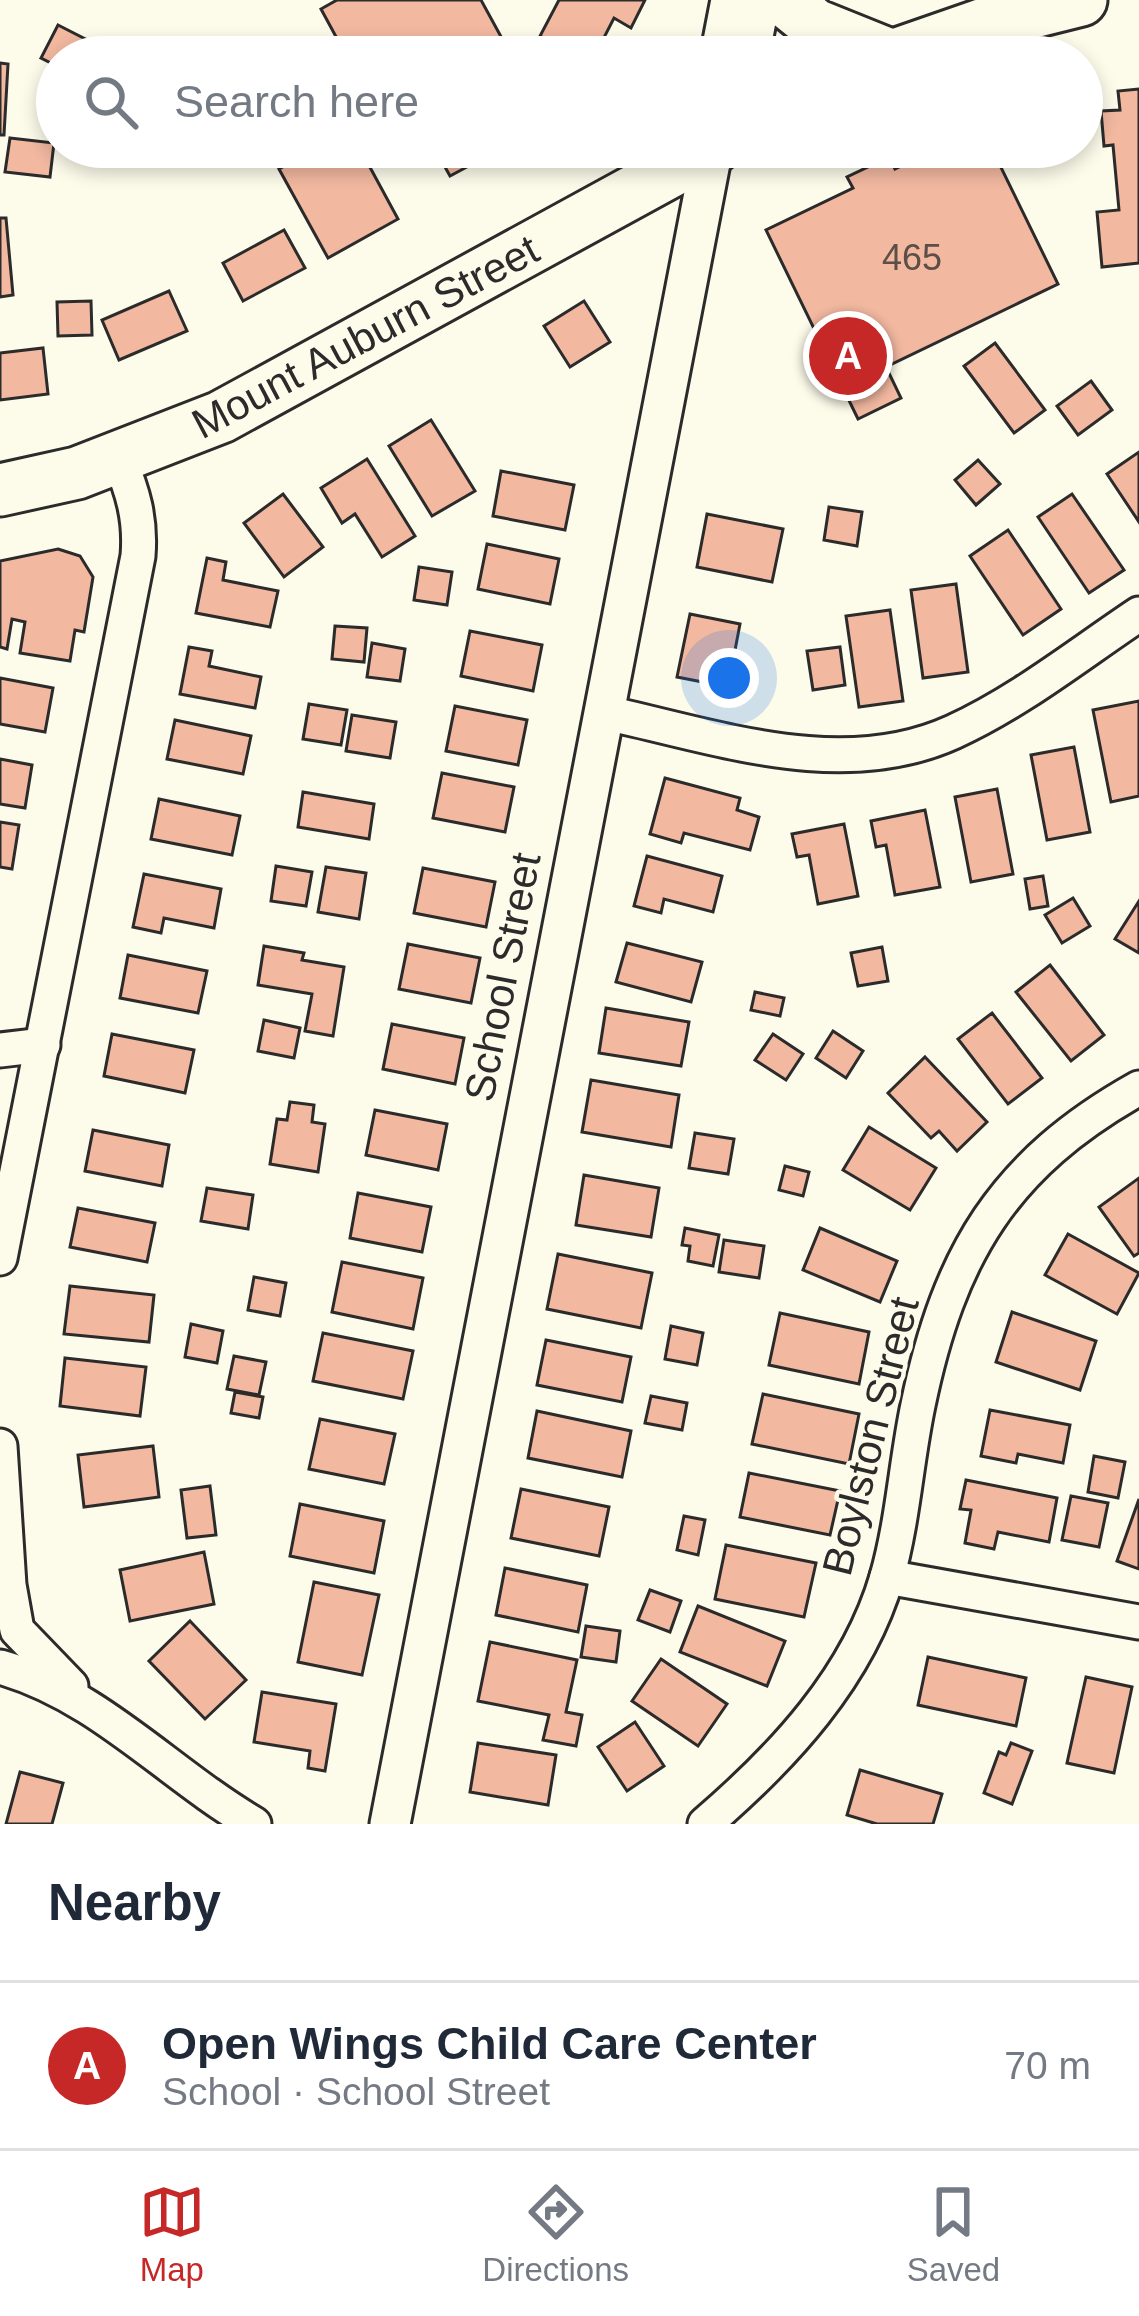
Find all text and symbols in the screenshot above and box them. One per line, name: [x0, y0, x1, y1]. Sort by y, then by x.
search box: [36, 36, 1103, 168]
icon: search: [78, 69, 144, 135]
text: Search here: [174, 76, 419, 127]
street label: Mount Auburn Street: [184, 225, 547, 448]
house number: 465: [882, 237, 942, 278]
pin: A: [809, 311, 887, 401]
your location: [699, 648, 759, 708]
street label: School Street: [455, 849, 550, 1105]
street label: Boylston Street: [813, 1292, 928, 1580]
text: Nearby: [48, 1874, 221, 1931]
text: Open Wings Child Care Center: [162, 2018, 817, 2069]
text: A: [73, 2044, 101, 2087]
text: 70 m: [1004, 2044, 1091, 2087]
text: School · School Street: [162, 2070, 550, 2113]
tab: Map: [139, 2179, 205, 2289]
tab: Directions: [482, 2179, 629, 2289]
tab: Saved: [907, 2179, 1000, 2289]

